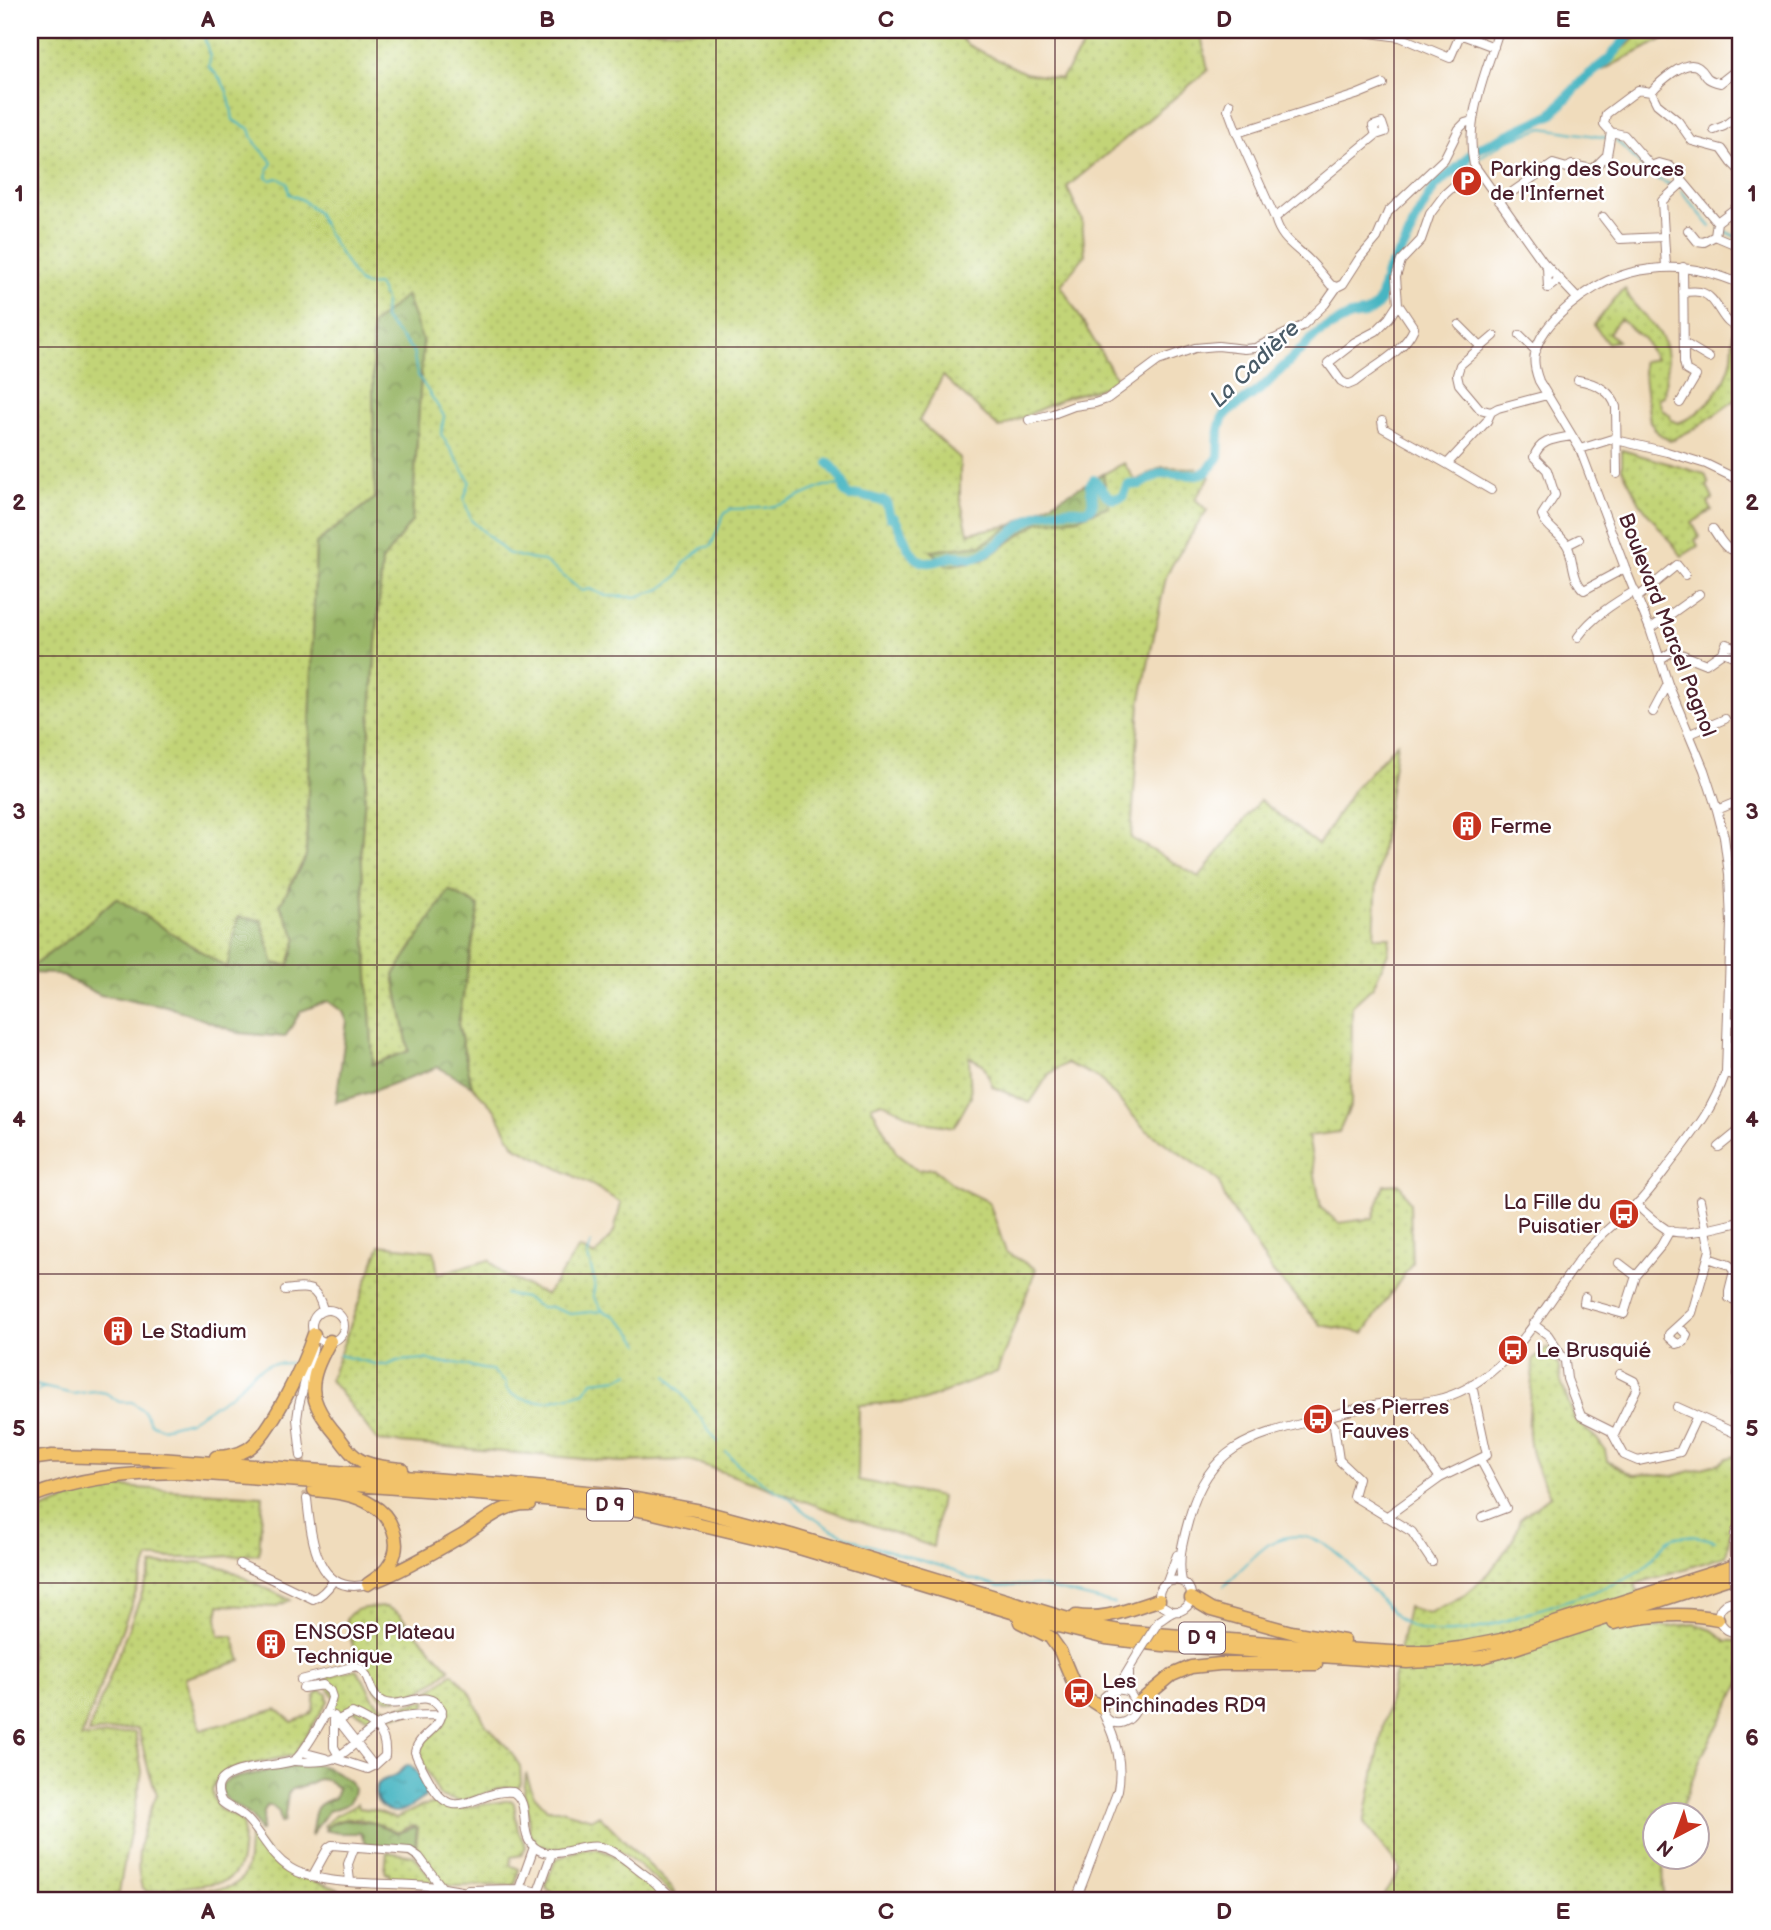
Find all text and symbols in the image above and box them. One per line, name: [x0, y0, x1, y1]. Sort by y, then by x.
text: A: [200, 6, 216, 34]
text: B: [539, 6, 555, 34]
text: C: [878, 6, 894, 34]
text: D: [1216, 6, 1232, 34]
text: E: [1556, 6, 1571, 34]
place label: Parking des Sources de l'Infernet: [1490, 157, 1684, 206]
parking icon: Parking des Sources de l'Infernet: [1450, 164, 1484, 198]
text: 1: [14, 180, 24, 208]
text: 1: [1747, 180, 1757, 208]
water label: La Cadière: [1204, 314, 1306, 414]
text: 2: [12, 489, 26, 517]
text: 2: [1745, 489, 1759, 517]
street label: Boulevard Marcel Pagnol: [1613, 510, 1721, 740]
text: 3: [12, 798, 26, 826]
text: 3: [1745, 798, 1759, 826]
building icon: Ferme: [1450, 809, 1484, 843]
place label: Ferme: [1490, 814, 1552, 839]
text: 4: [12, 1106, 26, 1134]
text: 4: [1745, 1106, 1759, 1134]
place label: La Fille du Puisatier: [1503, 1190, 1601, 1239]
bus stop icon: La Fille du Puisatier: [1607, 1197, 1641, 1231]
building icon: Le Stadium: [101, 1314, 135, 1348]
place label: Le Stadium: [141, 1319, 247, 1344]
bus stop icon: Le Brusquié: [1496, 1333, 1530, 1367]
place label: Le Brusquié: [1536, 1338, 1652, 1363]
place label: Les Pierres Fauves: [1341, 1395, 1449, 1444]
bus stop icon: Les Pierres Fauves: [1301, 1402, 1335, 1436]
text: 5: [12, 1415, 26, 1443]
text: 5: [1745, 1415, 1759, 1443]
road number: D 9: [587, 1490, 633, 1520]
place label: ENSOSP Plateau Technique: [294, 1620, 455, 1669]
road number: D 9: [1179, 1622, 1225, 1654]
building icon: ENSOSP Plateau Technique: [254, 1627, 288, 1661]
place label: Les Pinchinades RD9: [1102, 1669, 1266, 1718]
bus stop icon: Les Pinchinades RD9: [1062, 1676, 1096, 1710]
text: 6: [12, 1724, 26, 1752]
text: 6: [1745, 1724, 1759, 1752]
north arrow: [1642, 1800, 1712, 1870]
text: N: [1653, 1834, 1679, 1861]
text: A: [200, 1898, 216, 1926]
text: B: [539, 1898, 555, 1926]
text: C: [878, 1898, 894, 1926]
text: D: [1216, 1898, 1232, 1926]
text: E: [1556, 1898, 1571, 1926]

